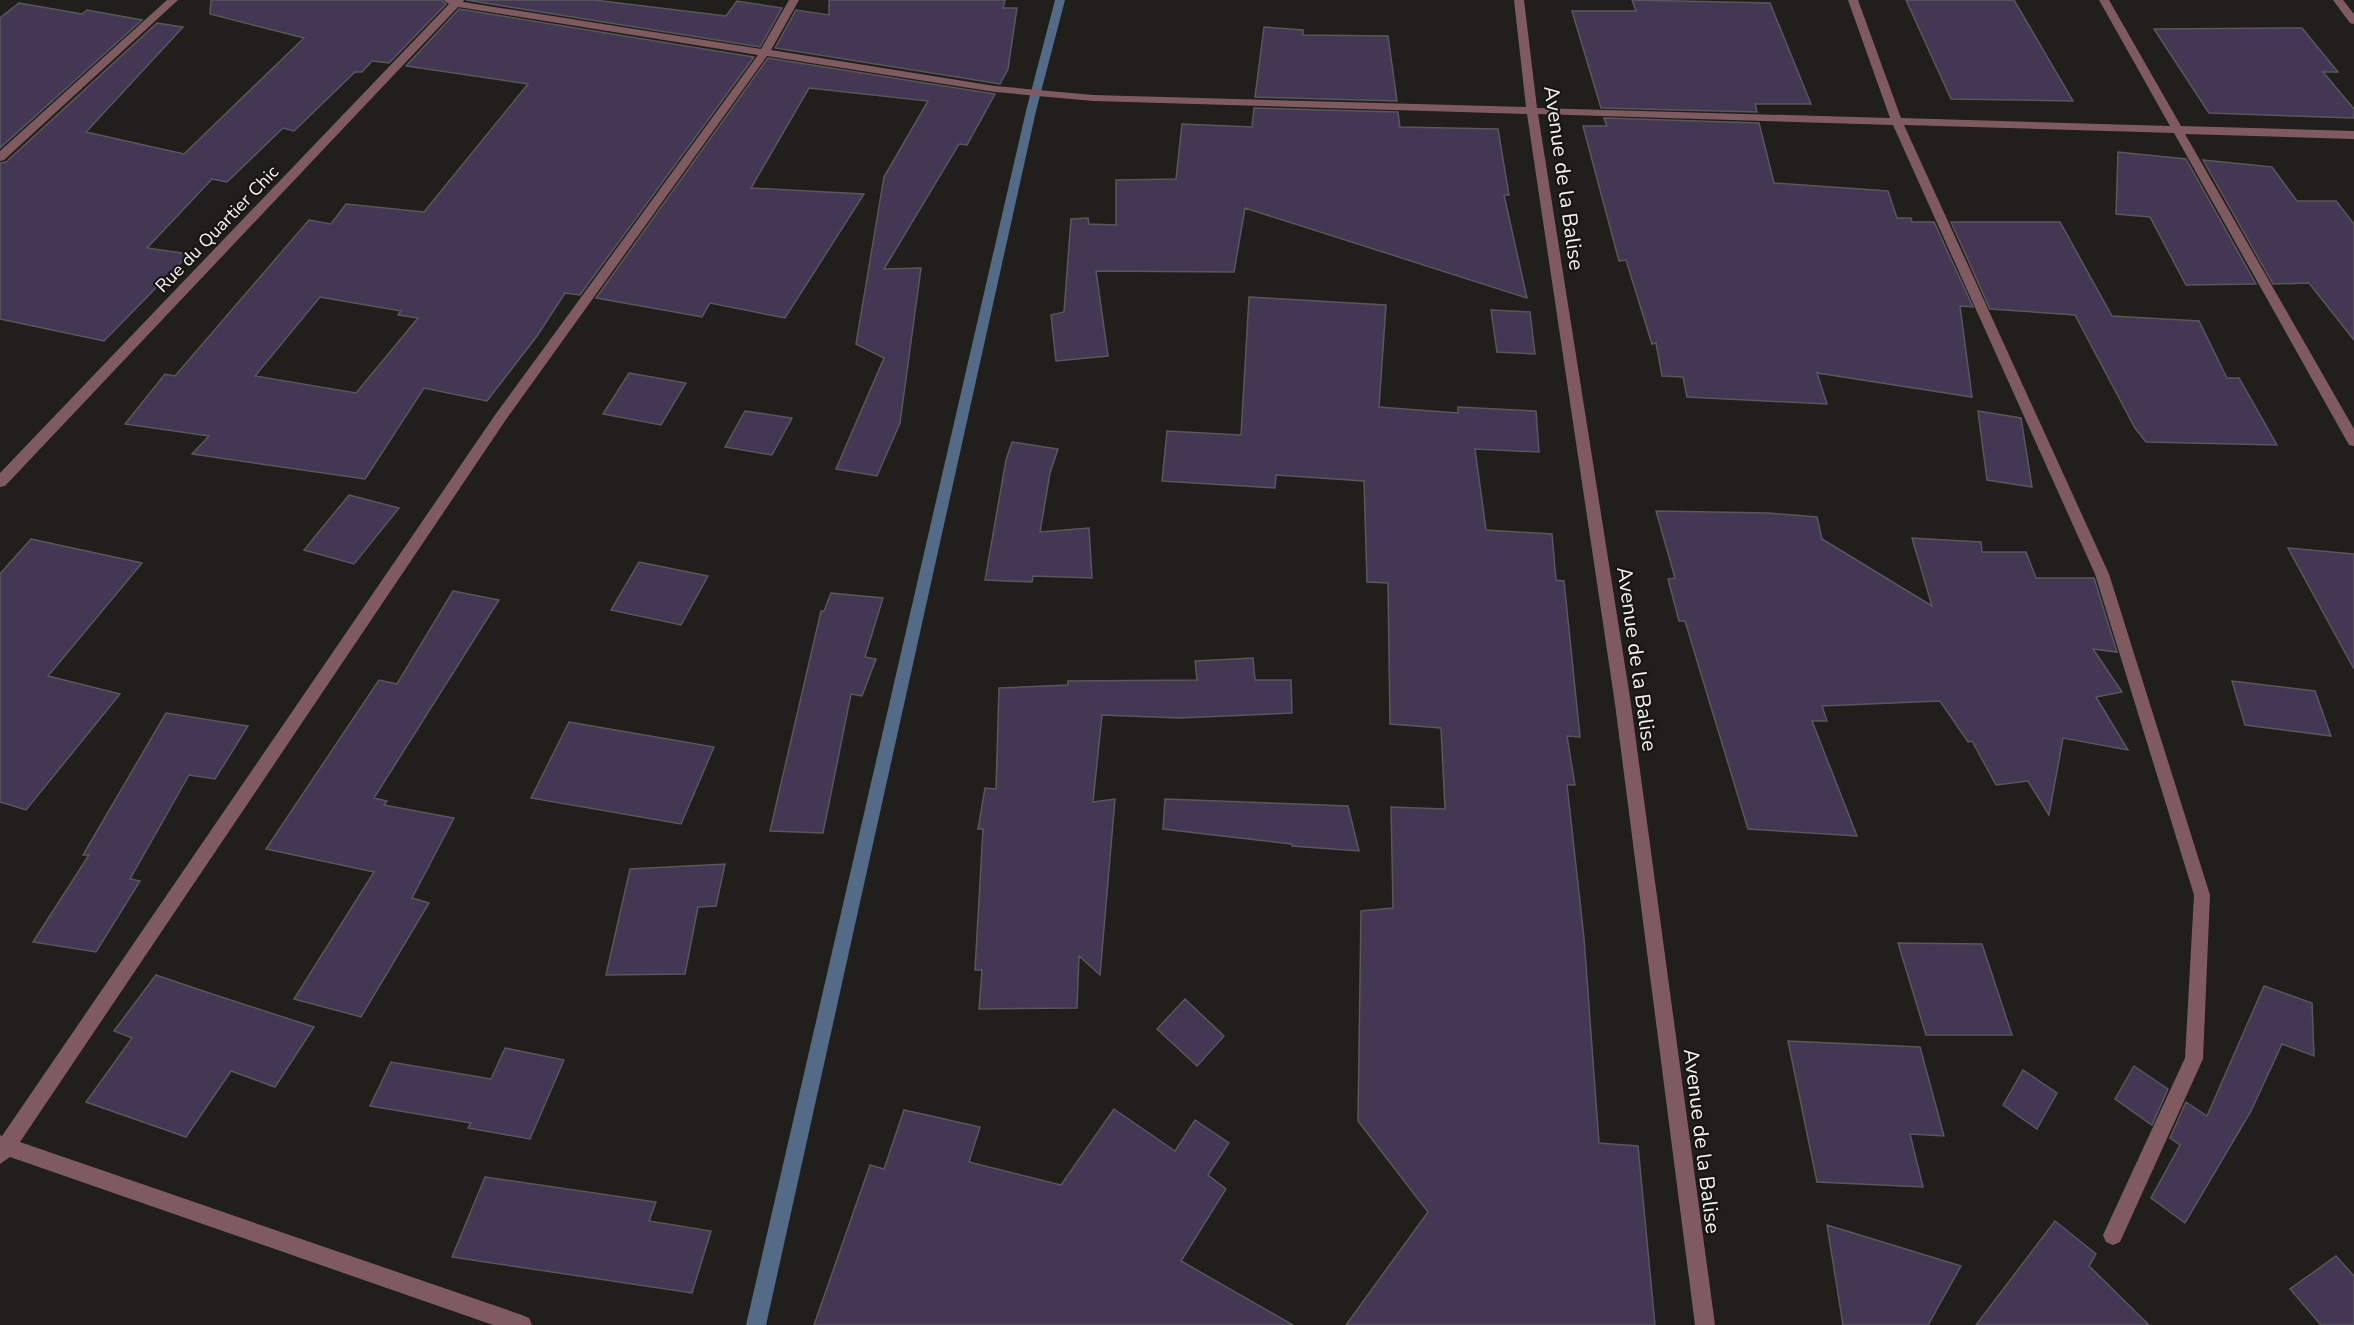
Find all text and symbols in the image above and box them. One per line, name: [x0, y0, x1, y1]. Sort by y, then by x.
street label: Avenue de la Balise: [1537, 84, 1591, 272]
street label: Rue du Quartier Chic: [150, 160, 284, 298]
street label: Avenue de la Balise: [1610, 565, 1664, 753]
street label: Avenue de la Balise: [1677, 1047, 1727, 1235]

